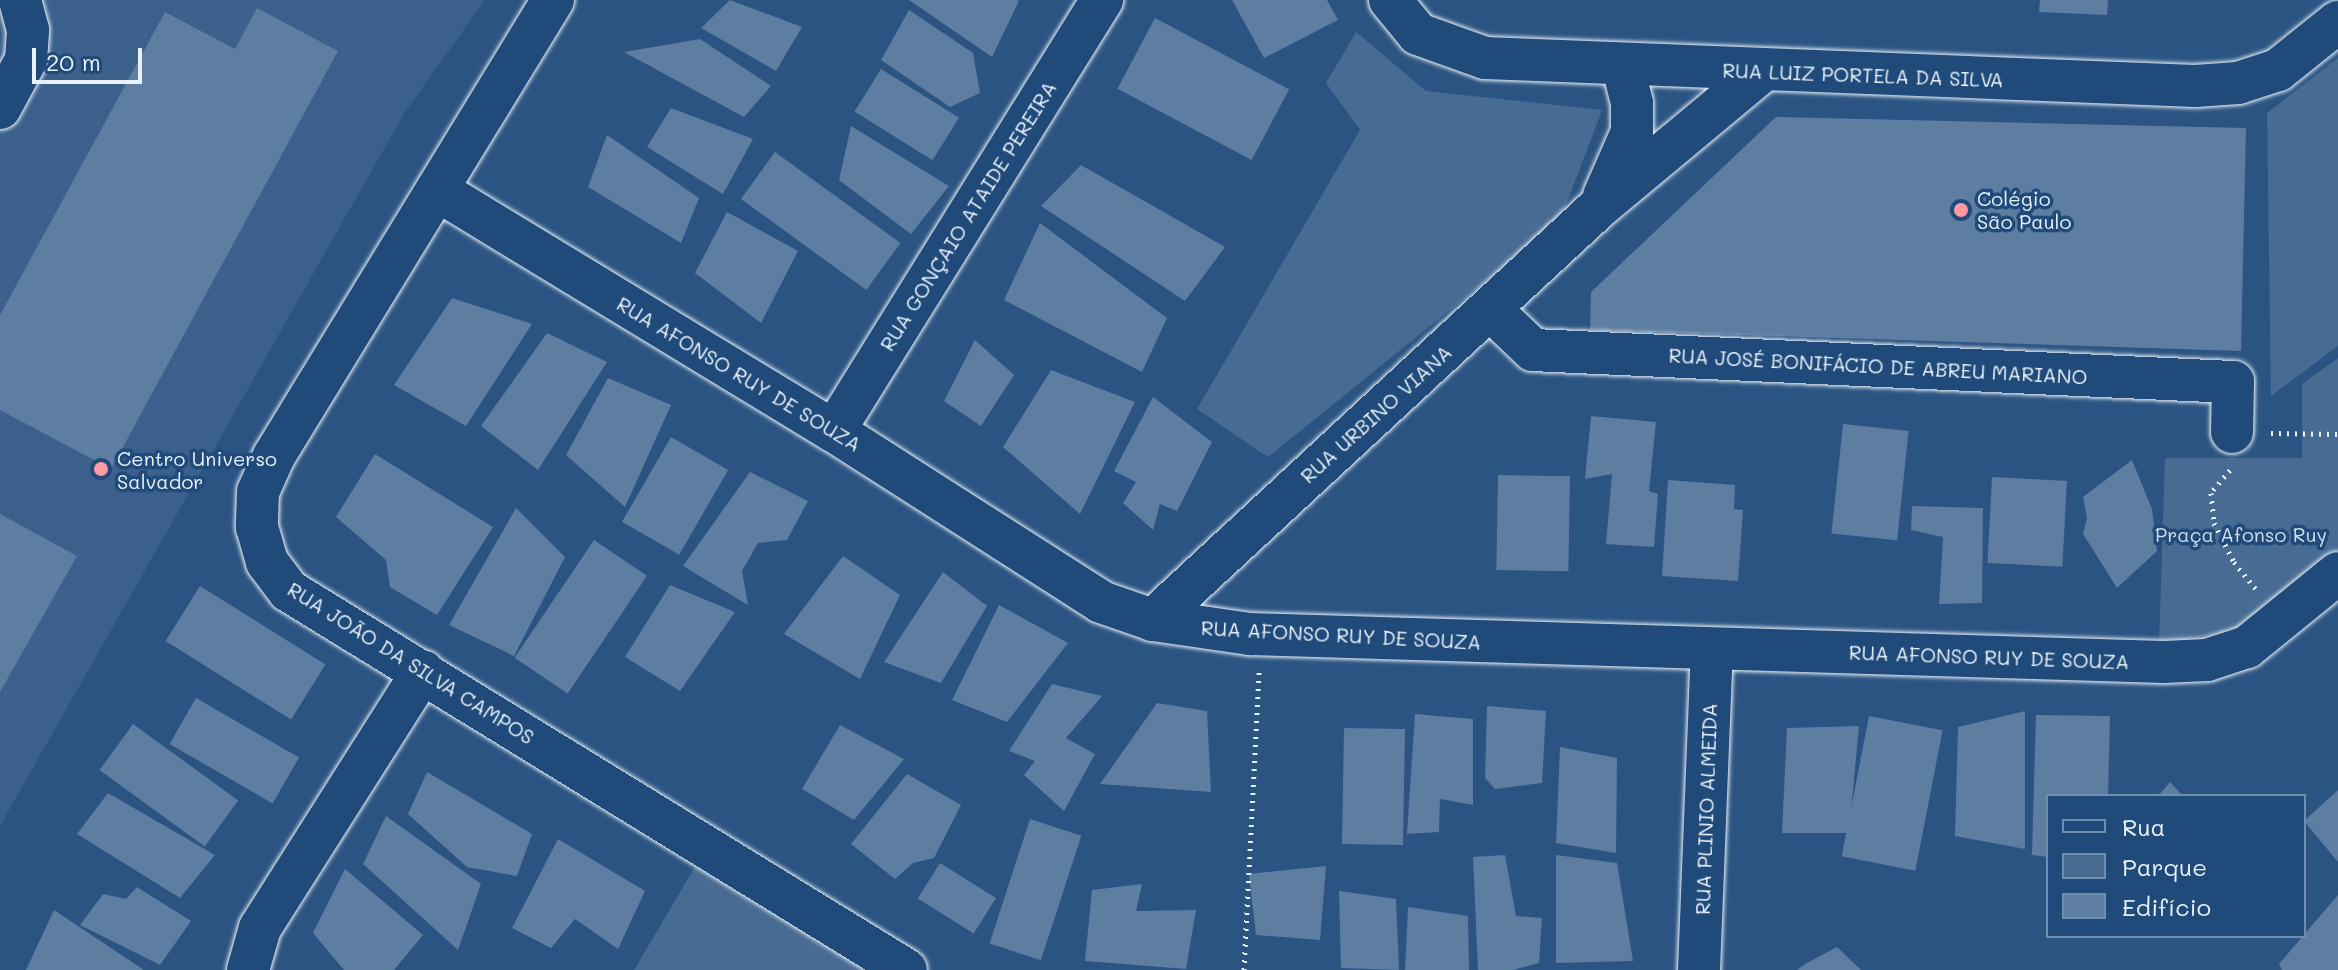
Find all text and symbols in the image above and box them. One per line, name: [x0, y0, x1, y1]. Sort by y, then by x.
scale bar: [36, 32, 146, 82]
text: 20 m: [46, 46, 101, 77]
street label: RUA LUIZ PORTELA DA SILVA: [1722, 58, 2004, 92]
street label: RUA GONÇAIO ATAIDE PEREIRA: [875, 77, 1061, 355]
place label: Colégio São Paulo: [1977, 186, 2071, 233]
marker: Colégio São Paulo: [1952, 201, 1970, 219]
street label: RUA AFONSO RUY DE SOUZA: [613, 291, 865, 457]
street label: RUA URBINO VIANA: [1296, 340, 1456, 488]
street label: RUA JOSÉ BONIFÁCIO DE ABREU MARIANO: [1668, 343, 2088, 389]
place label: Centro Universo Salvador: [117, 446, 277, 493]
marker: Centro Universo Salvador: [92, 460, 110, 478]
park label: Praça Afonso Ruy: [2155, 522, 2327, 546]
street label: RUA JOÃO DA SILVA CAMPOS: [283, 577, 539, 749]
street label: RUA AFONSO RUY DE SOUZA: [1200, 616, 1482, 654]
street label: RUA AFONSO RUY DE SOUZA: [1848, 640, 2130, 674]
street label: RUA PLINIO ALMEIDA: [1690, 703, 1722, 915]
legend: [2046, 794, 2306, 938]
text: Rua: [2122, 811, 2165, 842]
text: Parque: [2122, 851, 2207, 882]
text: Edifício: [2122, 891, 2211, 922]

